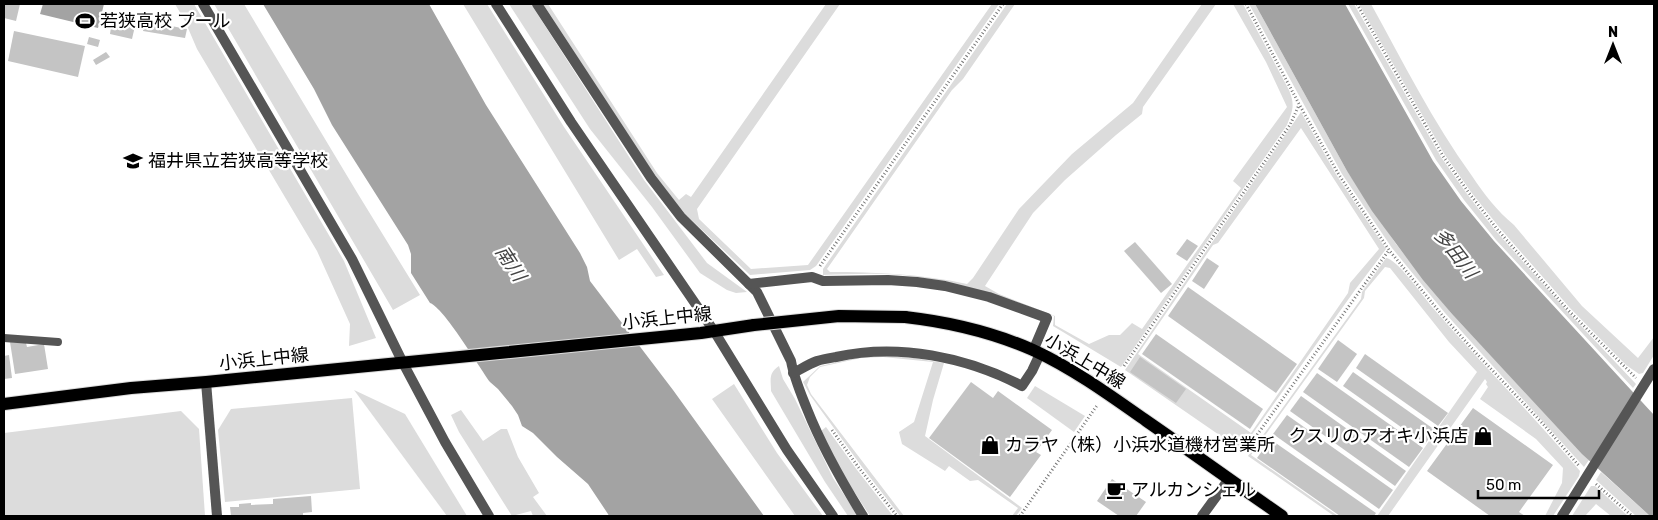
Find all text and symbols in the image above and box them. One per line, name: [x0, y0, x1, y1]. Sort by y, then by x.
sports icon: 若狭高校 プール: [74, 10, 96, 32]
place label: 若狭高校 プール: [100, 10, 230, 32]
north arrow: [1588, 20, 1638, 70]
text: N: [1608, 24, 1618, 41]
school or university icon: 福井県立若狭高等学校: [122, 150, 144, 172]
place label: 福井県立若狭高等学校: [148, 150, 328, 172]
water label: 多田川: [1429, 224, 1483, 284]
water label: 南川: [491, 241, 532, 287]
street label: 小浜上中線: [621, 302, 713, 334]
street label: 小浜上中線: [1041, 328, 1129, 394]
street label: 小浜上中線: [218, 343, 310, 375]
place label: クスリのアオキ小浜店: [1289, 425, 1468, 447]
shop icon: クスリのアオキ小浜店: [1472, 425, 1494, 447]
shop icon: カラヤ（株）小浜水道機材営業所: [979, 434, 1001, 456]
place label: カラヤ（株）小浜水道機材営業所: [1005, 434, 1275, 456]
scale bar: [1478, 468, 1599, 500]
text: 50 m: [1486, 476, 1521, 494]
cafe icon: アルカンシェル: [1105, 479, 1127, 501]
place label: アルカンシェル: [1131, 479, 1256, 501]

